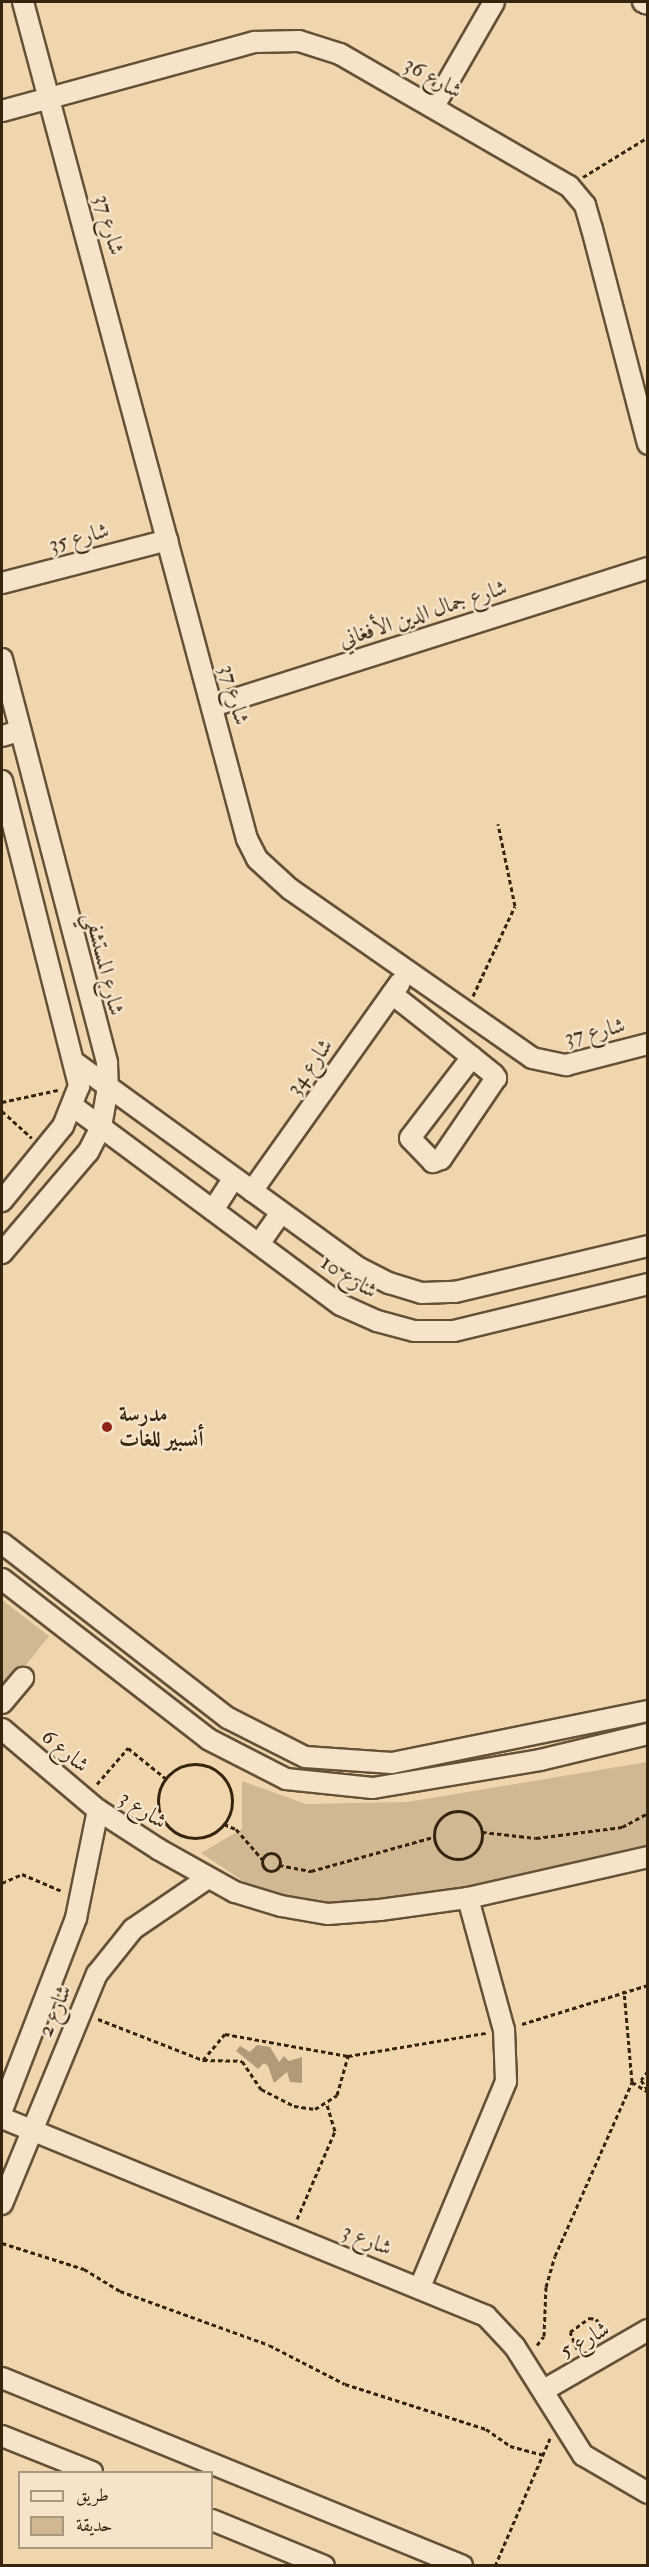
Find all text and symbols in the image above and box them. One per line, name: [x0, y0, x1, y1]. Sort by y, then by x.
street label: شارع 36: [399, 51, 467, 105]
street label: شارع 37: [88, 192, 130, 258]
street label: شارع 35: [46, 517, 112, 559]
street label: شارع جمال الدين الأفغاني: [336, 574, 510, 654]
street label: شارع 37: [213, 662, 255, 728]
street label: شارع المستشفي: [78, 910, 130, 1018]
street label: شارع 37: [562, 1012, 628, 1052]
street label: شارع 34: [281, 1034, 339, 1100]
street label: شارع 10: [316, 1249, 382, 1305]
place label: مدرسة أنسبير للغات: [119, 1401, 204, 1452]
marker: مدرسة أنسبير للغات: [100, 1420, 114, 1434]
street label: شارع 6: [36, 1724, 94, 1778]
street label: شارع 3: [114, 1785, 172, 1835]
street label: شارع 2: [32, 1981, 78, 2041]
street label: شارع 3: [338, 2218, 396, 2262]
street label: شارع 5: [556, 2316, 614, 2364]
legend: [18, 2471, 213, 2549]
text: طريق: [76, 2484, 109, 2507]
text: حديقة: [76, 2514, 112, 2537]

